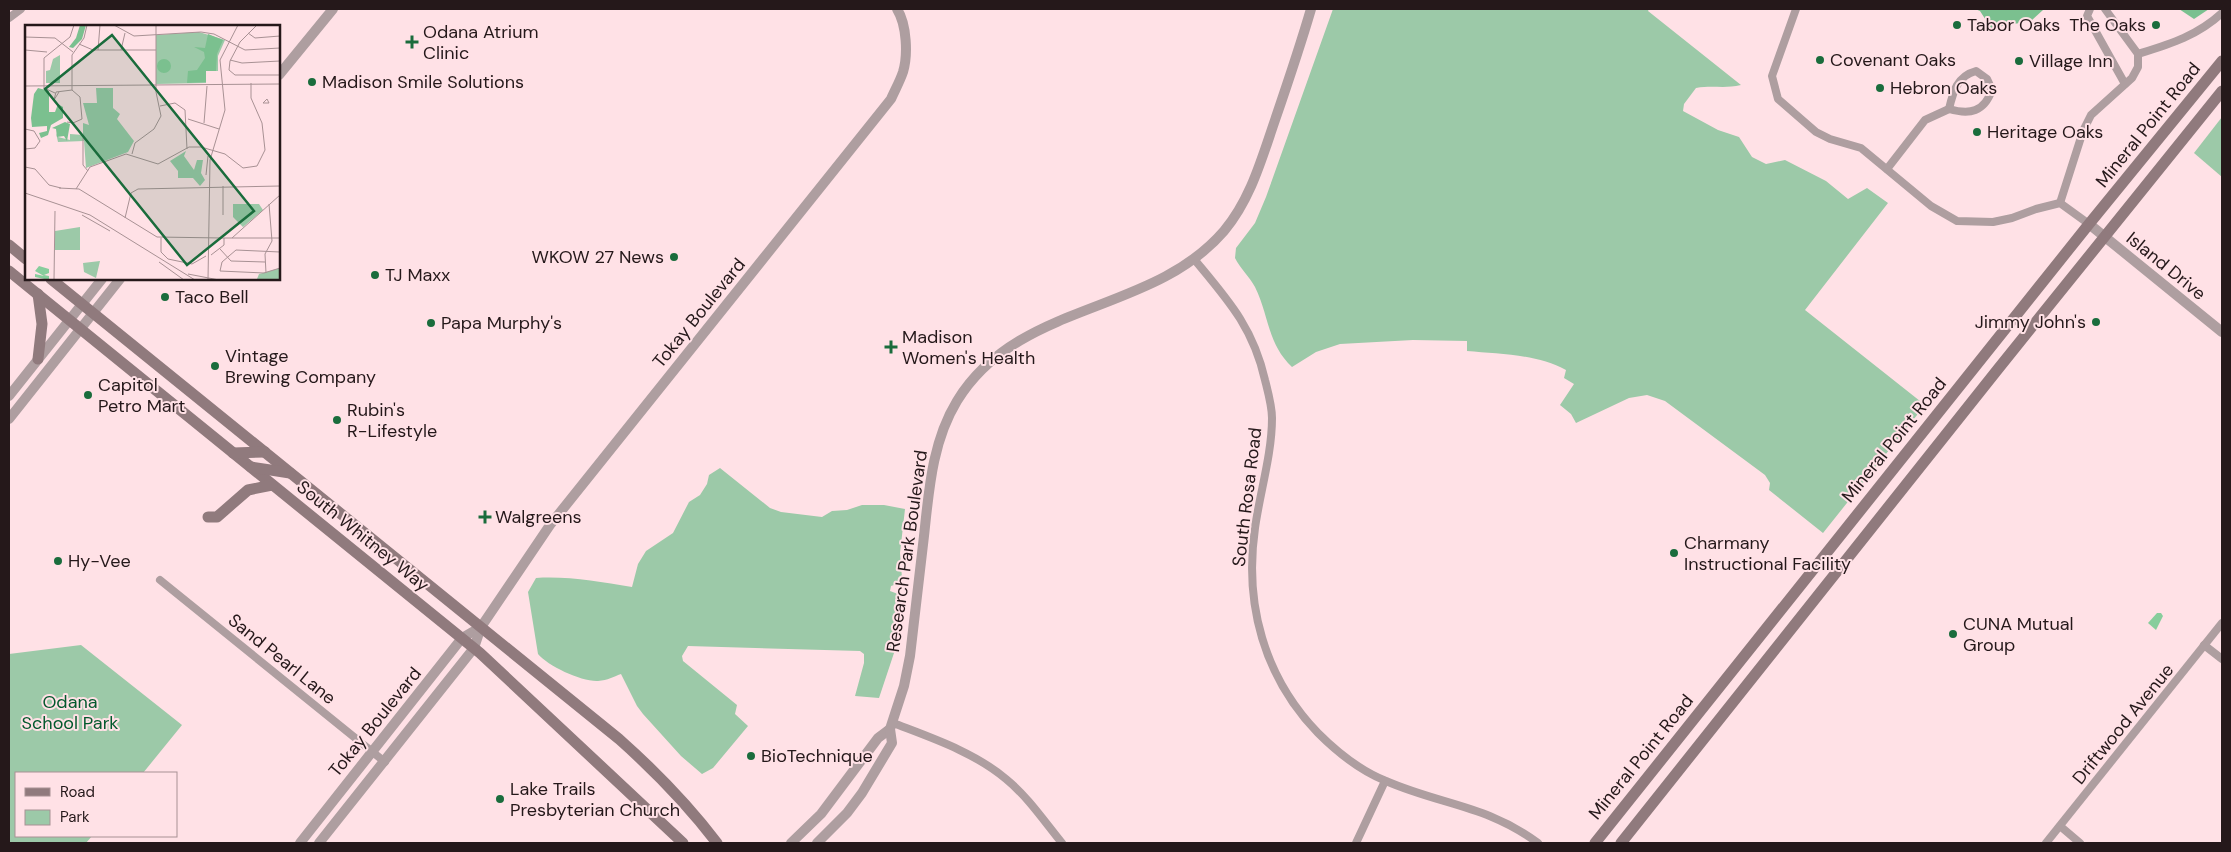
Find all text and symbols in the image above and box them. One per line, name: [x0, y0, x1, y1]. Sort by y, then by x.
place label: Tabor Oaks: [1967, 13, 2060, 37]
place label: The Oaks: [2069, 13, 2146, 37]
marker: Tabor Oaks: [1951, 19, 1963, 31]
marker: The Oaks: [2150, 19, 2162, 31]
place label: Odana Atrium Clinic: [423, 20, 539, 65]
inset map: [25, 25, 280, 280]
marker: Odana Atrium Clinic: [405, 35, 419, 49]
place label: Covenant Oaks: [1830, 48, 1956, 72]
place label: Village Inn: [2029, 49, 2113, 73]
marker: Covenant Oaks: [1814, 54, 1826, 66]
marker: Village Inn: [2013, 55, 2025, 67]
street label: Mineral Point Road: [2090, 58, 2206, 192]
place label: Madison Smile Solutions: [322, 70, 524, 94]
marker: Madison Smile Solutions: [306, 76, 318, 88]
place label: Hebron Oaks: [1890, 76, 1997, 100]
marker: Hebron Oaks: [1874, 82, 1886, 94]
place label: Heritage Oaks: [1987, 120, 2103, 144]
marker: Heritage Oaks: [1971, 126, 1983, 138]
street label: Island Drive: [2121, 226, 2211, 306]
place label: WKOW 27 News: [532, 245, 664, 269]
marker: WKOW 27 News: [668, 251, 680, 263]
street label: Tokay Boulevard: [647, 253, 751, 373]
place label: TJ Maxx: [385, 263, 450, 287]
marker: TJ Maxx: [369, 269, 381, 281]
place label: Taco Bell: [175, 285, 248, 309]
marker: Taco Bell: [159, 291, 171, 303]
place label: Jimmy John's: [1975, 310, 2086, 334]
place label: Papa Murphy's: [441, 311, 562, 335]
marker: Jimmy John's: [2090, 316, 2102, 328]
marker: Papa Murphy's: [425, 317, 437, 329]
place label: Madison Women's Health: [902, 325, 1035, 370]
marker: Madison Women's Health: [884, 340, 898, 354]
place label: Vintage Brewing Company: [225, 344, 376, 389]
marker: Vintage Brewing Company: [209, 360, 221, 372]
place label: Capitol Petro Mart: [98, 373, 185, 418]
street label: Mineral Point Road: [1836, 373, 1952, 507]
marker: Capitol Petro Mart: [82, 389, 94, 401]
place label: Rubin's R-Lifestyle: [347, 398, 437, 443]
marker: Rubin's R-Lifestyle: [331, 414, 343, 426]
street label: South Rosa Road: [1227, 426, 1267, 568]
street label: Research Park Boulevard: [881, 448, 933, 654]
street label: South Whitney Way: [292, 475, 434, 597]
place label: Walgreens: [495, 505, 582, 529]
marker: Walgreens: [479, 511, 491, 523]
place label: Charmany Instructional Facility: [1684, 531, 1851, 576]
marker: Charmany Instructional Facility: [1668, 547, 1680, 559]
place label: Hy-Vee: [68, 549, 131, 573]
marker: Hy-Vee: [52, 555, 64, 567]
street label: Sand Pearl Lane: [223, 608, 341, 710]
place label: CUNA Mutual Group: [1963, 612, 2074, 657]
marker: CUNA Mutual Group: [1947, 628, 1959, 640]
street label: Driftwood Avenue: [2067, 659, 2179, 789]
street label: Tokay Boulevard: [323, 662, 427, 782]
park label: Odana School Park: [22, 690, 118, 735]
street label: Mineral Point Road: [1583, 690, 1699, 824]
place label: BioTechnique: [761, 744, 873, 768]
marker: BioTechnique: [745, 750, 757, 762]
legend: [15, 772, 178, 837]
place label: Lake Trails Presbyterian Church: [510, 777, 680, 822]
text: Road: [60, 782, 95, 802]
marker: Lake Trails Presbyterian Church: [494, 793, 506, 805]
text: Park: [60, 807, 90, 827]

